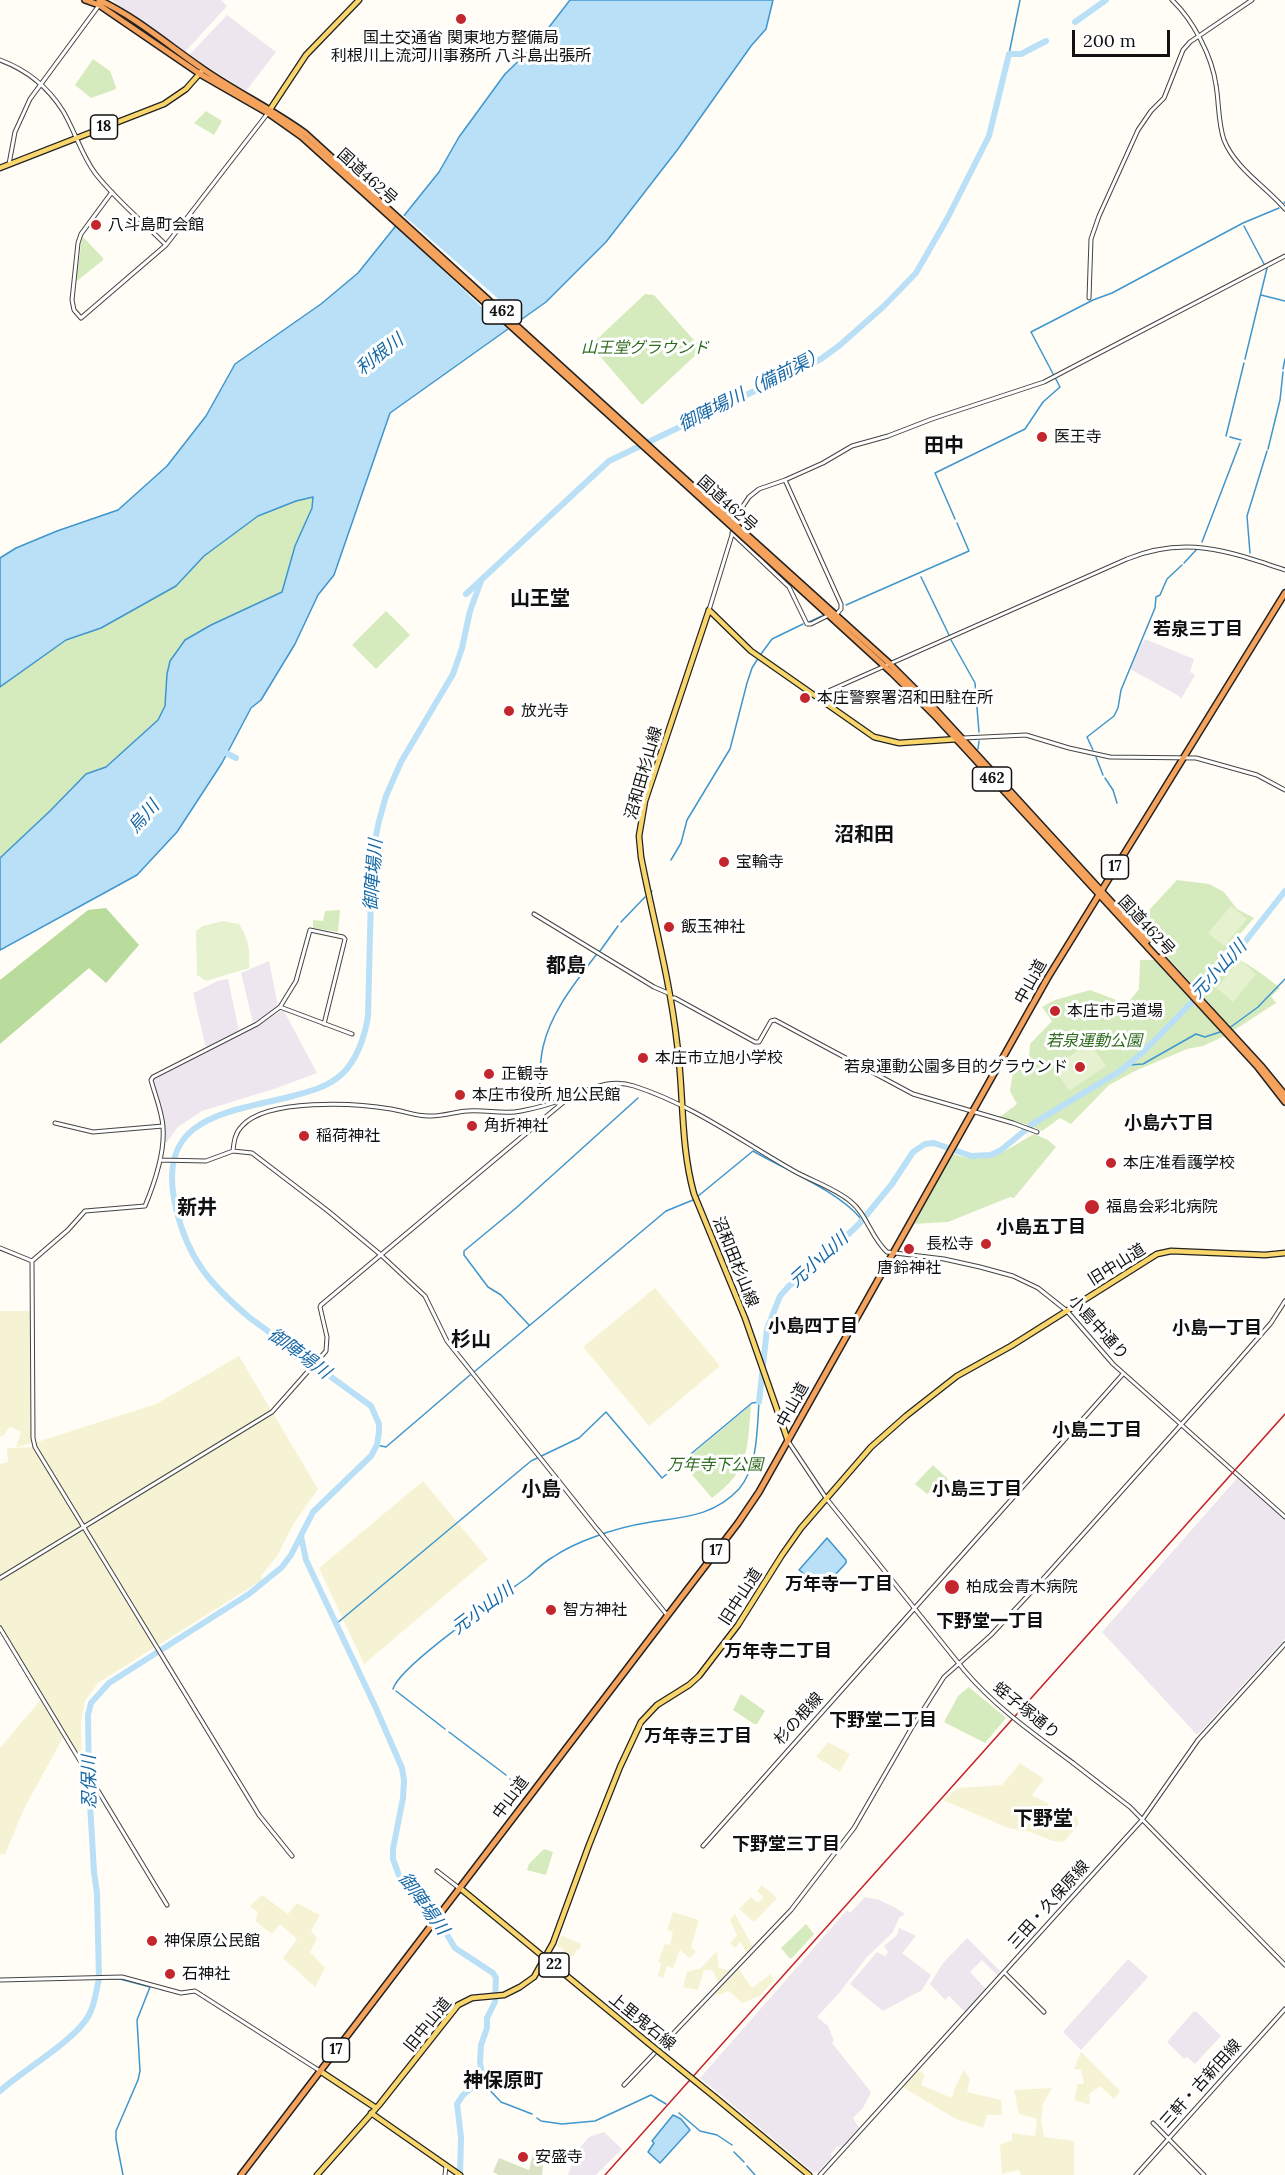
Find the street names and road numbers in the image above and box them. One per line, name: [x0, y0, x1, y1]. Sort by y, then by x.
road number: 18: [90, 115, 118, 139]
street label: 国道462号: [333, 145, 401, 209]
road number: 462: [482, 300, 522, 324]
street label: 国道462号: [693, 472, 761, 536]
street label: 沼和田杉山線: [622, 724, 666, 822]
road number: 462: [972, 767, 1012, 791]
road number: 17: [1102, 855, 1128, 879]
street label: 国道462号: [1114, 892, 1178, 960]
street label: 中山道: [1011, 956, 1051, 1008]
street label: 沼和田杉山線: [708, 1214, 762, 1310]
street label: 旧中山道: [1085, 1240, 1149, 1290]
street label: 小島中通り: [1064, 1292, 1132, 1364]
street label: 中山道: [773, 1379, 813, 1431]
road number: 17: [702, 1539, 730, 1563]
street label: 旧中山道: [716, 1565, 766, 1629]
street label: 蛭子塚通り: [989, 1678, 1063, 1744]
street label: 杉の根線: [770, 1689, 828, 1749]
street label: 中山道: [489, 1773, 533, 1823]
street label: 三田・久保原線: [1004, 1857, 1094, 1953]
road number: 22: [539, 1953, 569, 1977]
street label: 上里鬼石線: [605, 1989, 679, 2055]
street label: 旧中山道: [400, 1994, 456, 2056]
street label: 三軒・古新田線: [1156, 2036, 1246, 2132]
road number: 17: [322, 2038, 350, 2062]

